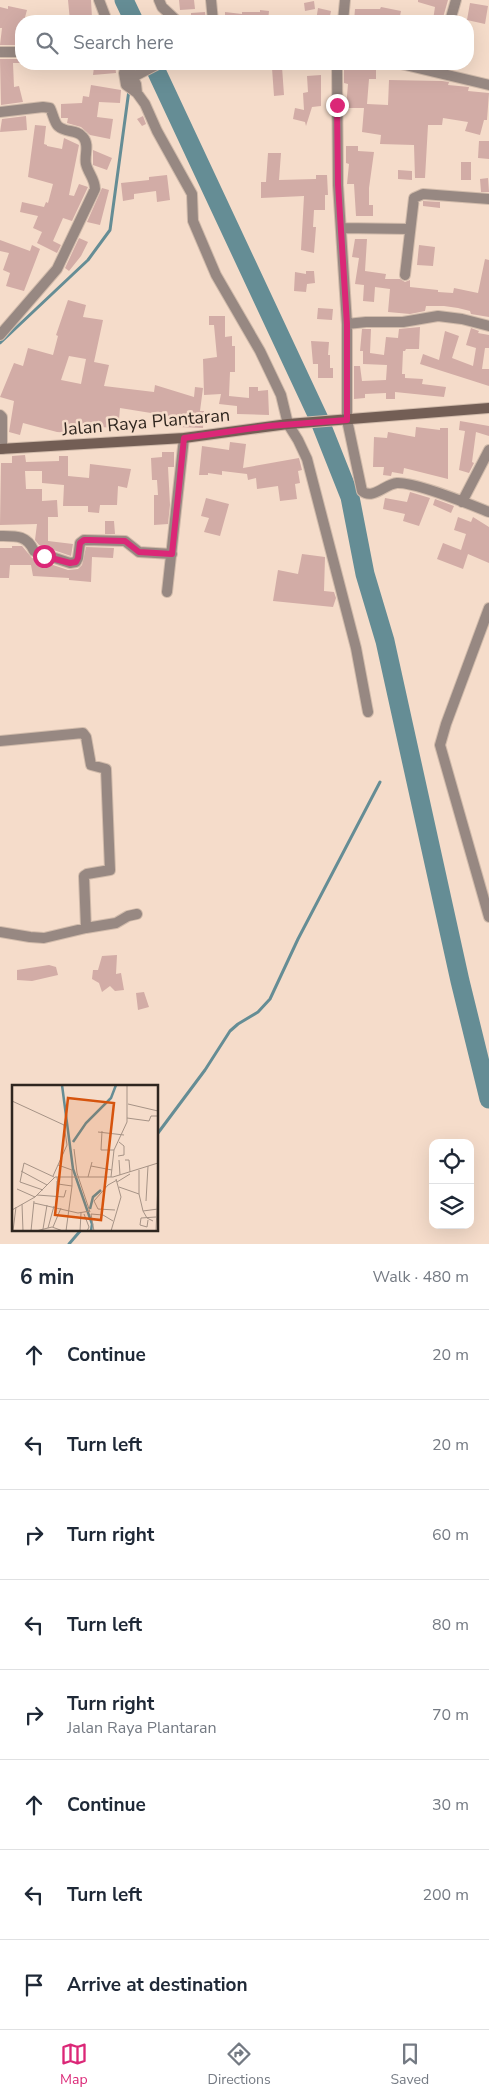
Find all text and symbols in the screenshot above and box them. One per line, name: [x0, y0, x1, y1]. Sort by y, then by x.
search box: [15, 15, 474, 70]
icon: search: [33, 29, 61, 57]
text: Search here: [73, 30, 174, 56]
route end: [326, 94, 349, 117]
street label: Jalan Raya Plantaran: [60, 403, 231, 441]
route start: [33, 545, 56, 568]
inset map: [12, 1085, 159, 1232]
map controls: [429, 1139, 474, 1229]
button: locate: [429, 1139, 474, 1184]
button: layers: [429, 1184, 474, 1229]
text: 6 min: [20, 1263, 74, 1291]
text: Walk · 480 m: [373, 1266, 469, 1288]
icon: ahead: [20, 1341, 48, 1369]
text: Continue: [67, 1342, 146, 1368]
text: 20 m: [432, 1344, 469, 1366]
icon: left: [20, 1431, 48, 1459]
text: Turn left: [67, 1432, 142, 1458]
text: 20 m: [432, 1434, 469, 1456]
icon: right: [20, 1521, 48, 1549]
text: Turn right: [67, 1522, 154, 1548]
text: 60 m: [432, 1524, 469, 1546]
icon: left: [20, 1611, 48, 1639]
text: Turn left: [67, 1612, 142, 1638]
text: 80 m: [432, 1614, 469, 1636]
text: Turn right: [67, 1691, 154, 1717]
icon: right: [20, 1701, 48, 1729]
text: 70 m: [432, 1704, 469, 1726]
text: Jalan Raya Plantaran: [67, 1717, 217, 1739]
icon: ahead: [20, 1791, 48, 1819]
text: Continue: [67, 1792, 146, 1818]
text: 30 m: [432, 1794, 469, 1816]
icon: left: [20, 1881, 48, 1909]
text: Turn left: [67, 1882, 142, 1908]
text: 200 m: [422, 1884, 469, 1906]
icon: arrive: [20, 1971, 48, 1999]
text: Arrive at destination: [67, 1972, 248, 1998]
tab: Map: [60, 2040, 88, 2089]
tab: Directions: [208, 2040, 271, 2089]
tab: Saved: [390, 2040, 429, 2089]

